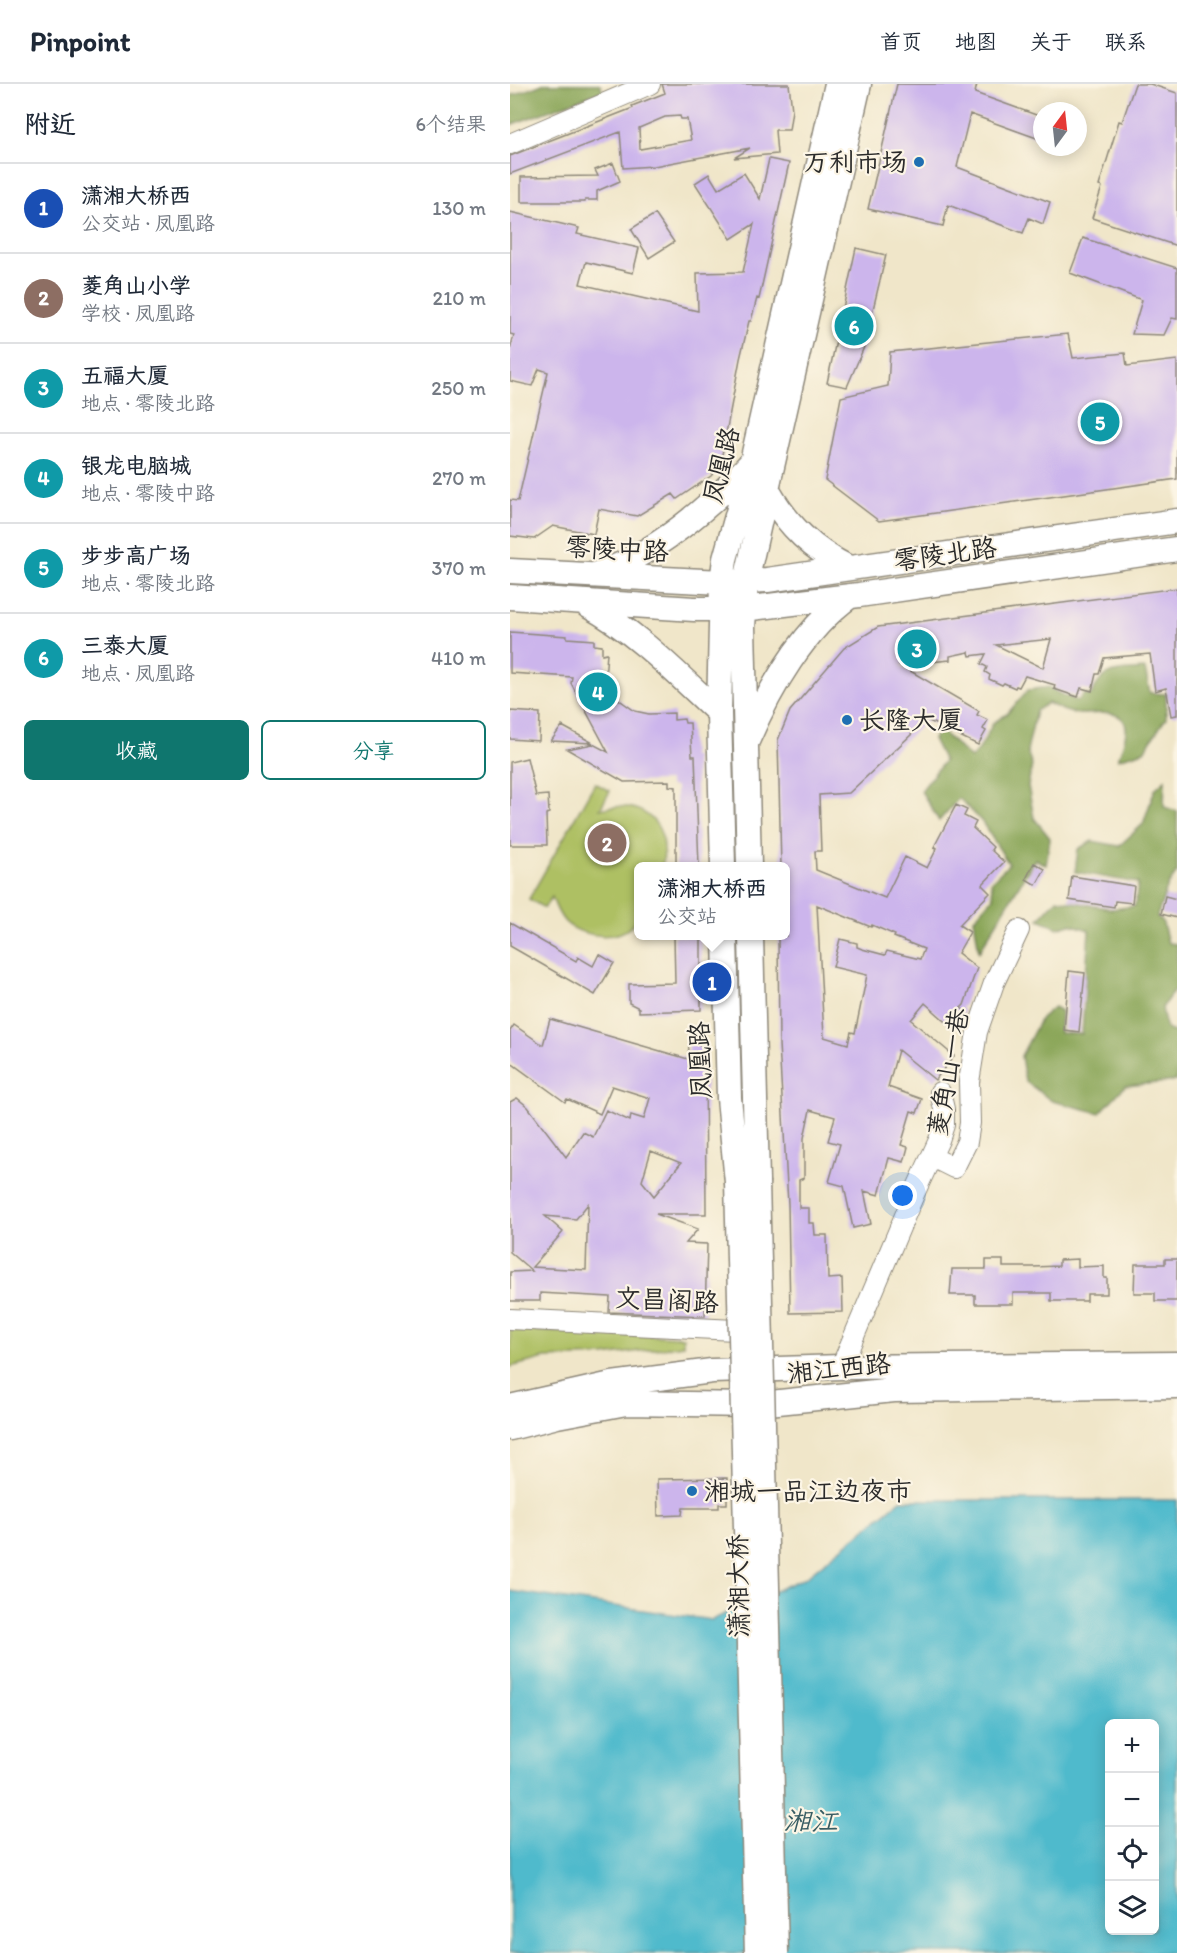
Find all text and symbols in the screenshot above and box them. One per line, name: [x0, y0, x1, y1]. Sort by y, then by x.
text: Pinpoint: [30, 24, 131, 58]
text: 首页: [880, 29, 922, 54]
text: 地图: [955, 29, 997, 54]
text: 关于: [1030, 29, 1072, 54]
text: 联系: [1105, 29, 1147, 54]
north arrow: [1033, 102, 1087, 156]
text: 附近: [24, 108, 76, 140]
text: 6个结果: [415, 112, 486, 136]
place label: 万利市场: [803, 146, 907, 178]
marker: 万利市场: [912, 155, 926, 169]
text: 潇湘大桥西: [81, 182, 191, 209]
text: 1: [39, 196, 48, 220]
text: 130 m: [432, 196, 486, 220]
text: 公交站 · 凤凰路: [81, 211, 215, 235]
text: 菱角山小学: [81, 272, 191, 299]
text: 2: [38, 286, 49, 310]
text: 210 m: [433, 286, 486, 310]
text: 学校 · 凤凰路: [81, 301, 195, 325]
pin: 6: [834, 304, 874, 348]
text: 五福大厦: [81, 362, 169, 389]
text: 3: [38, 376, 49, 400]
text: 250 m: [431, 376, 486, 400]
text: 地点 · 零陵北路: [81, 391, 215, 415]
pin: 5: [1080, 400, 1120, 444]
street label: 凤凰路: [696, 423, 746, 507]
text: 银龙电脑城: [81, 452, 191, 479]
text: 4: [37, 466, 50, 490]
text: 270 m: [432, 466, 486, 490]
text: 地点 · 零陵中路: [81, 481, 215, 505]
street label: 零陵中路: [564, 530, 670, 568]
street label: 零陵北路: [891, 531, 999, 577]
text: 步步高广场: [81, 542, 191, 569]
text: 5: [38, 556, 49, 580]
text: 370 m: [432, 556, 486, 580]
text: 地点 · 零陵北路: [81, 571, 215, 595]
pin: 3: [898, 626, 936, 672]
text: 三泰大厦: [81, 632, 169, 659]
text: 6: [38, 646, 49, 670]
text: 410 m: [431, 646, 486, 670]
text: 地点 · 凤凰路: [81, 661, 195, 685]
pin: 4: [578, 670, 617, 714]
place label: 长隆大厦: [859, 704, 963, 736]
marker: 长隆大厦: [840, 713, 854, 727]
button: 收藏: [24, 720, 249, 780]
button: 分享: [261, 720, 486, 780]
pin: 2: [588, 820, 626, 866]
popup: [634, 862, 790, 940]
text: 潇湘大桥西: [657, 875, 767, 902]
text: 公交站: [657, 904, 717, 928]
pin: 1: [692, 960, 732, 1004]
street label: 菱角山一巷: [921, 1005, 975, 1139]
street label: 凤凰路: [683, 1020, 717, 1100]
your location: [888, 1181, 917, 1210]
street label: 文昌阁路: [614, 1281, 720, 1319]
street label: 湘江西路: [786, 1347, 892, 1389]
place label: 湘城一品江边夜市: [704, 1475, 912, 1507]
marker: 湘城一品江边夜市: [685, 1484, 699, 1498]
street label: 潇湘大桥: [721, 1534, 755, 1638]
map controls: [1105, 1719, 1159, 1935]
button: +: [1105, 1719, 1159, 1773]
button: −: [1105, 1773, 1159, 1827]
water label: 湘江: [784, 1804, 839, 1837]
button: locate: [1105, 1827, 1159, 1881]
button: layers: [1105, 1881, 1159, 1935]

